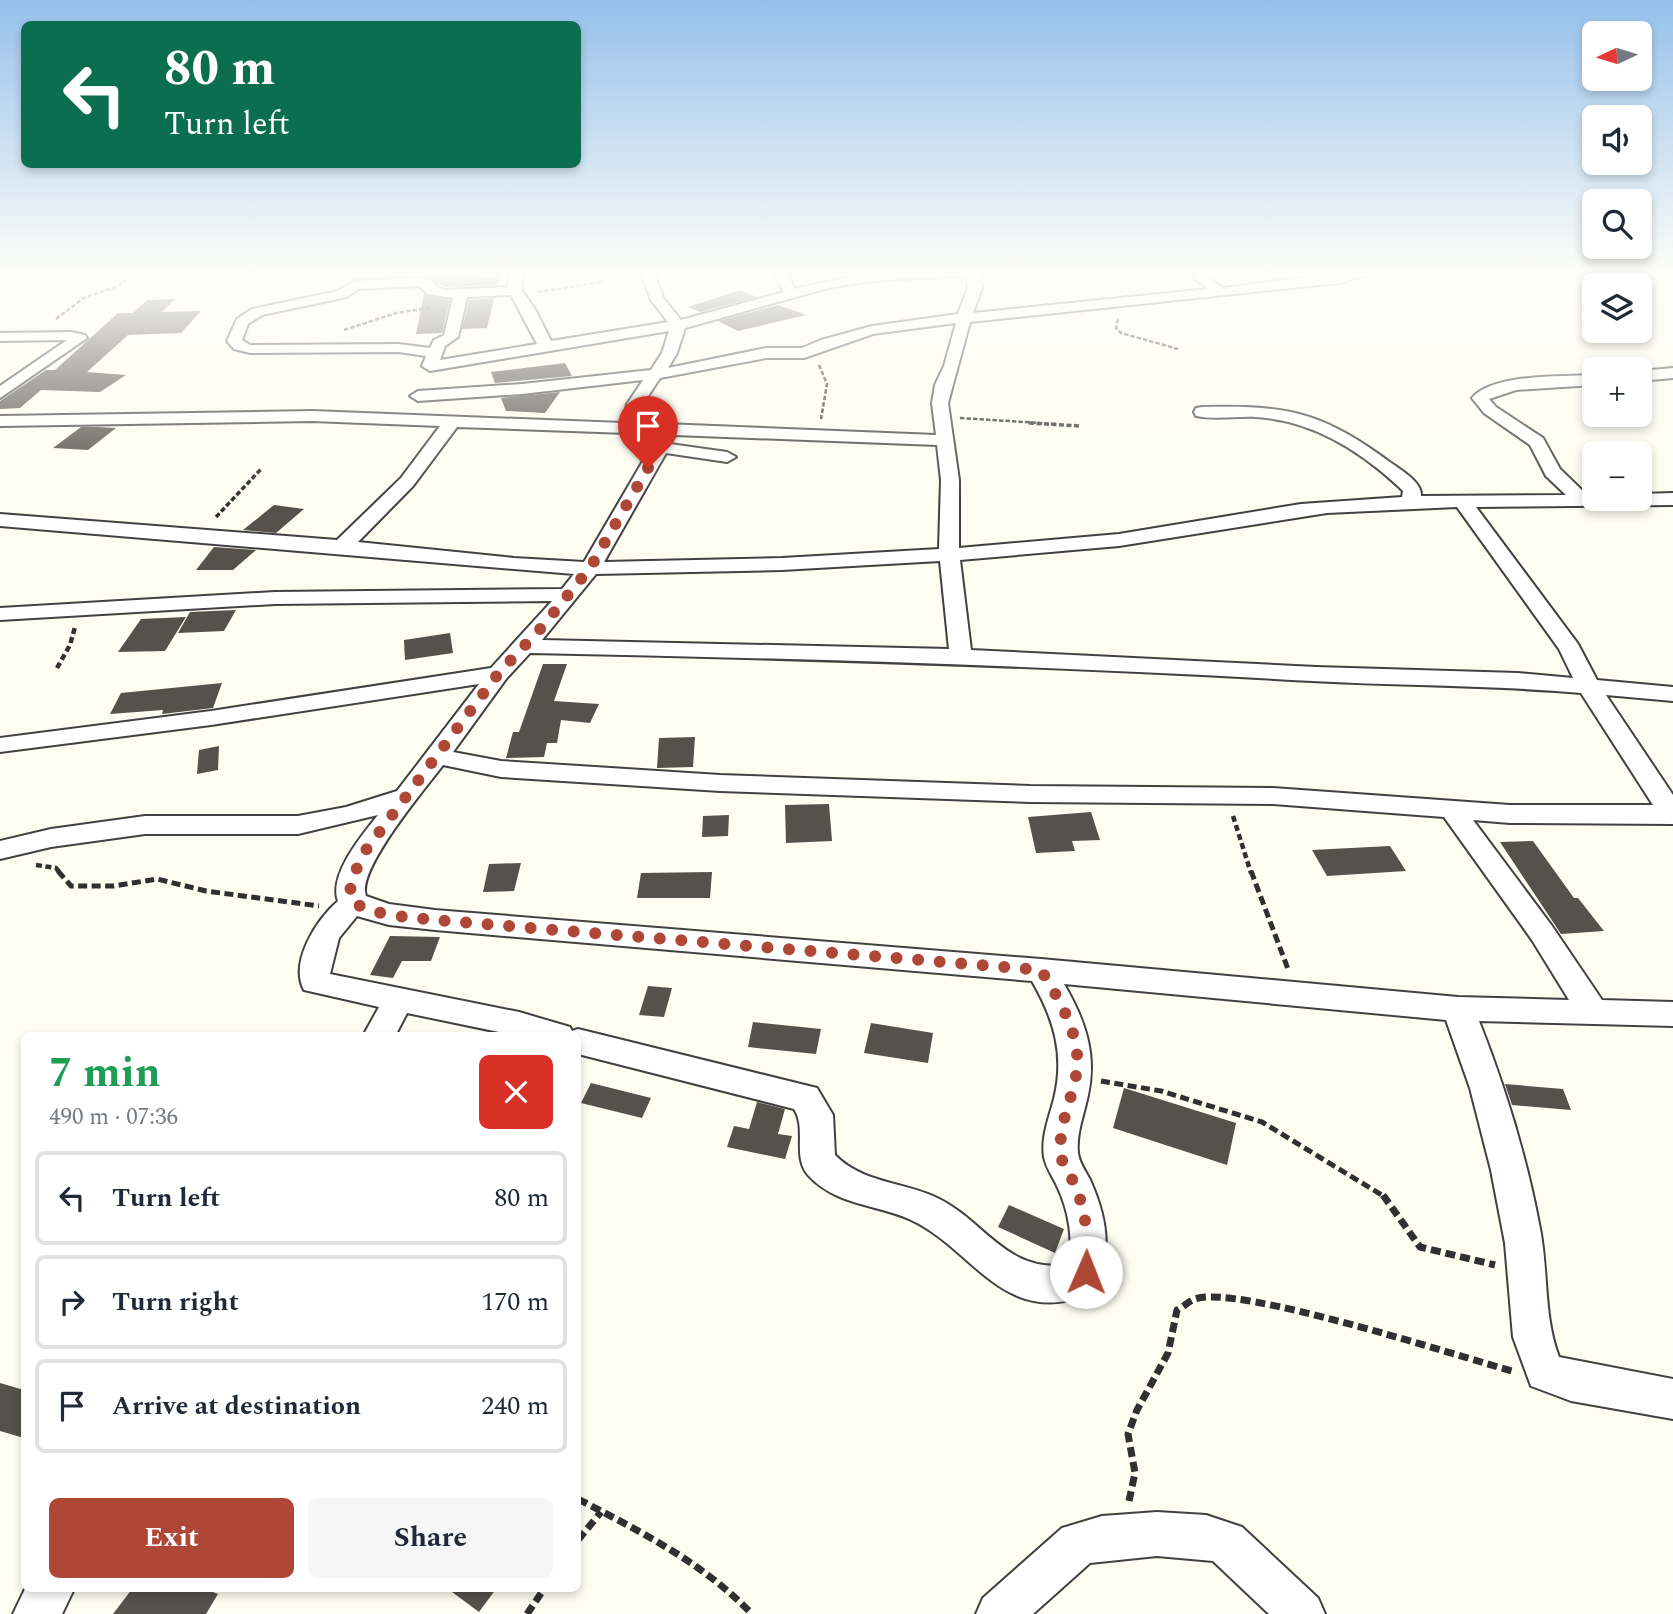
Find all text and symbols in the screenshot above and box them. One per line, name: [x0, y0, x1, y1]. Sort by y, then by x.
north arrow: [1582, 21, 1652, 91]
map controls: [1582, 21, 1652, 511]
text: 80 m: [164, 32, 275, 107]
icon: left: [49, 49, 140, 140]
text: Turn left: [164, 100, 290, 149]
button: sound: [1582, 105, 1652, 175]
button: search: [1582, 189, 1652, 259]
button: layers: [1582, 273, 1652, 343]
button: +: [1582, 357, 1652, 427]
pin: [618, 396, 678, 468]
icon: arrive: [629, 407, 667, 445]
button: −: [1582, 441, 1652, 511]
text: 7 min: [49, 1042, 161, 1105]
button: close: [479, 1055, 553, 1129]
text: 490 m · 07:36: [49, 1100, 178, 1135]
text: Turn left: [112, 1178, 220, 1218]
text: 80 m: [494, 1178, 549, 1218]
icon: left: [53, 1179, 91, 1217]
position arrow: [1049, 1235, 1123, 1309]
text: Turn right: [112, 1282, 239, 1322]
text: 170 m: [481, 1282, 549, 1322]
icon: right: [53, 1283, 91, 1321]
text: Arrive at destination: [112, 1386, 361, 1426]
text: 240 m: [481, 1386, 549, 1426]
icon: arrive: [53, 1387, 91, 1425]
button: Exit: [49, 1498, 294, 1578]
button: Share: [308, 1498, 553, 1578]

